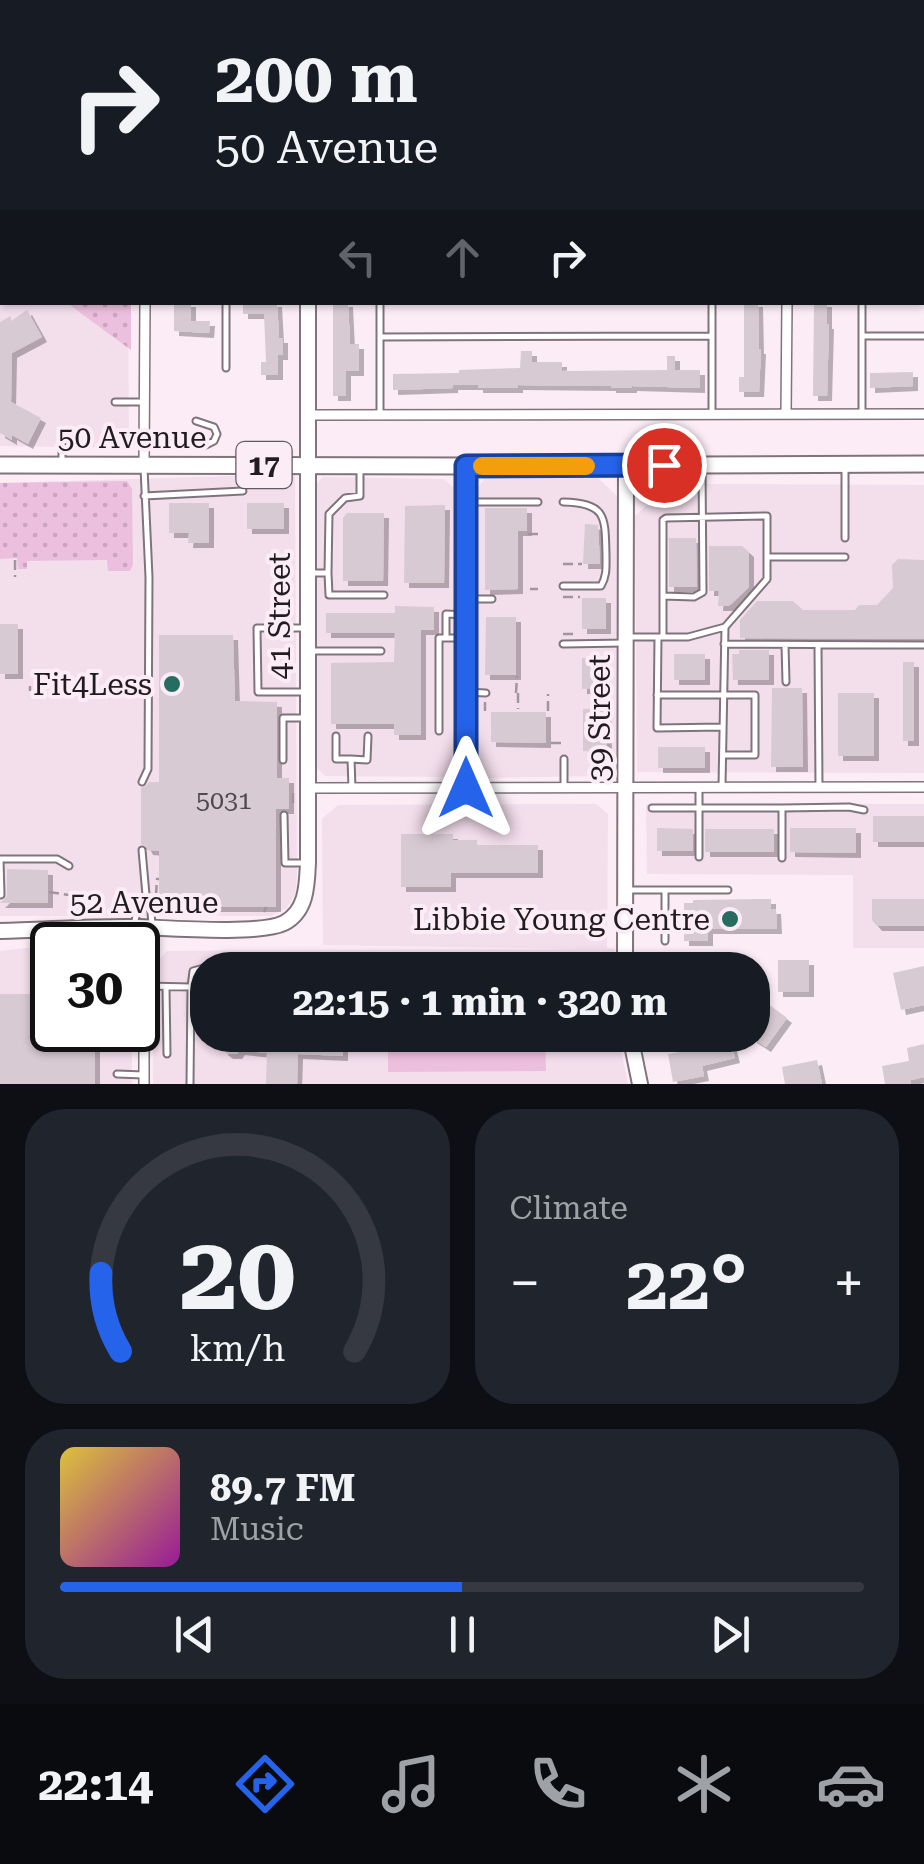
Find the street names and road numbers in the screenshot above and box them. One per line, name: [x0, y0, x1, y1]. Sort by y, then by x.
street label: 50 Avenue: [58, 420, 206, 455]
road number: 17: [236, 442, 292, 488]
street label: 41 Street: [262, 552, 297, 680]
street label: 39 Street: [582, 654, 617, 782]
street label: 52 Avenue: [70, 885, 218, 920]

